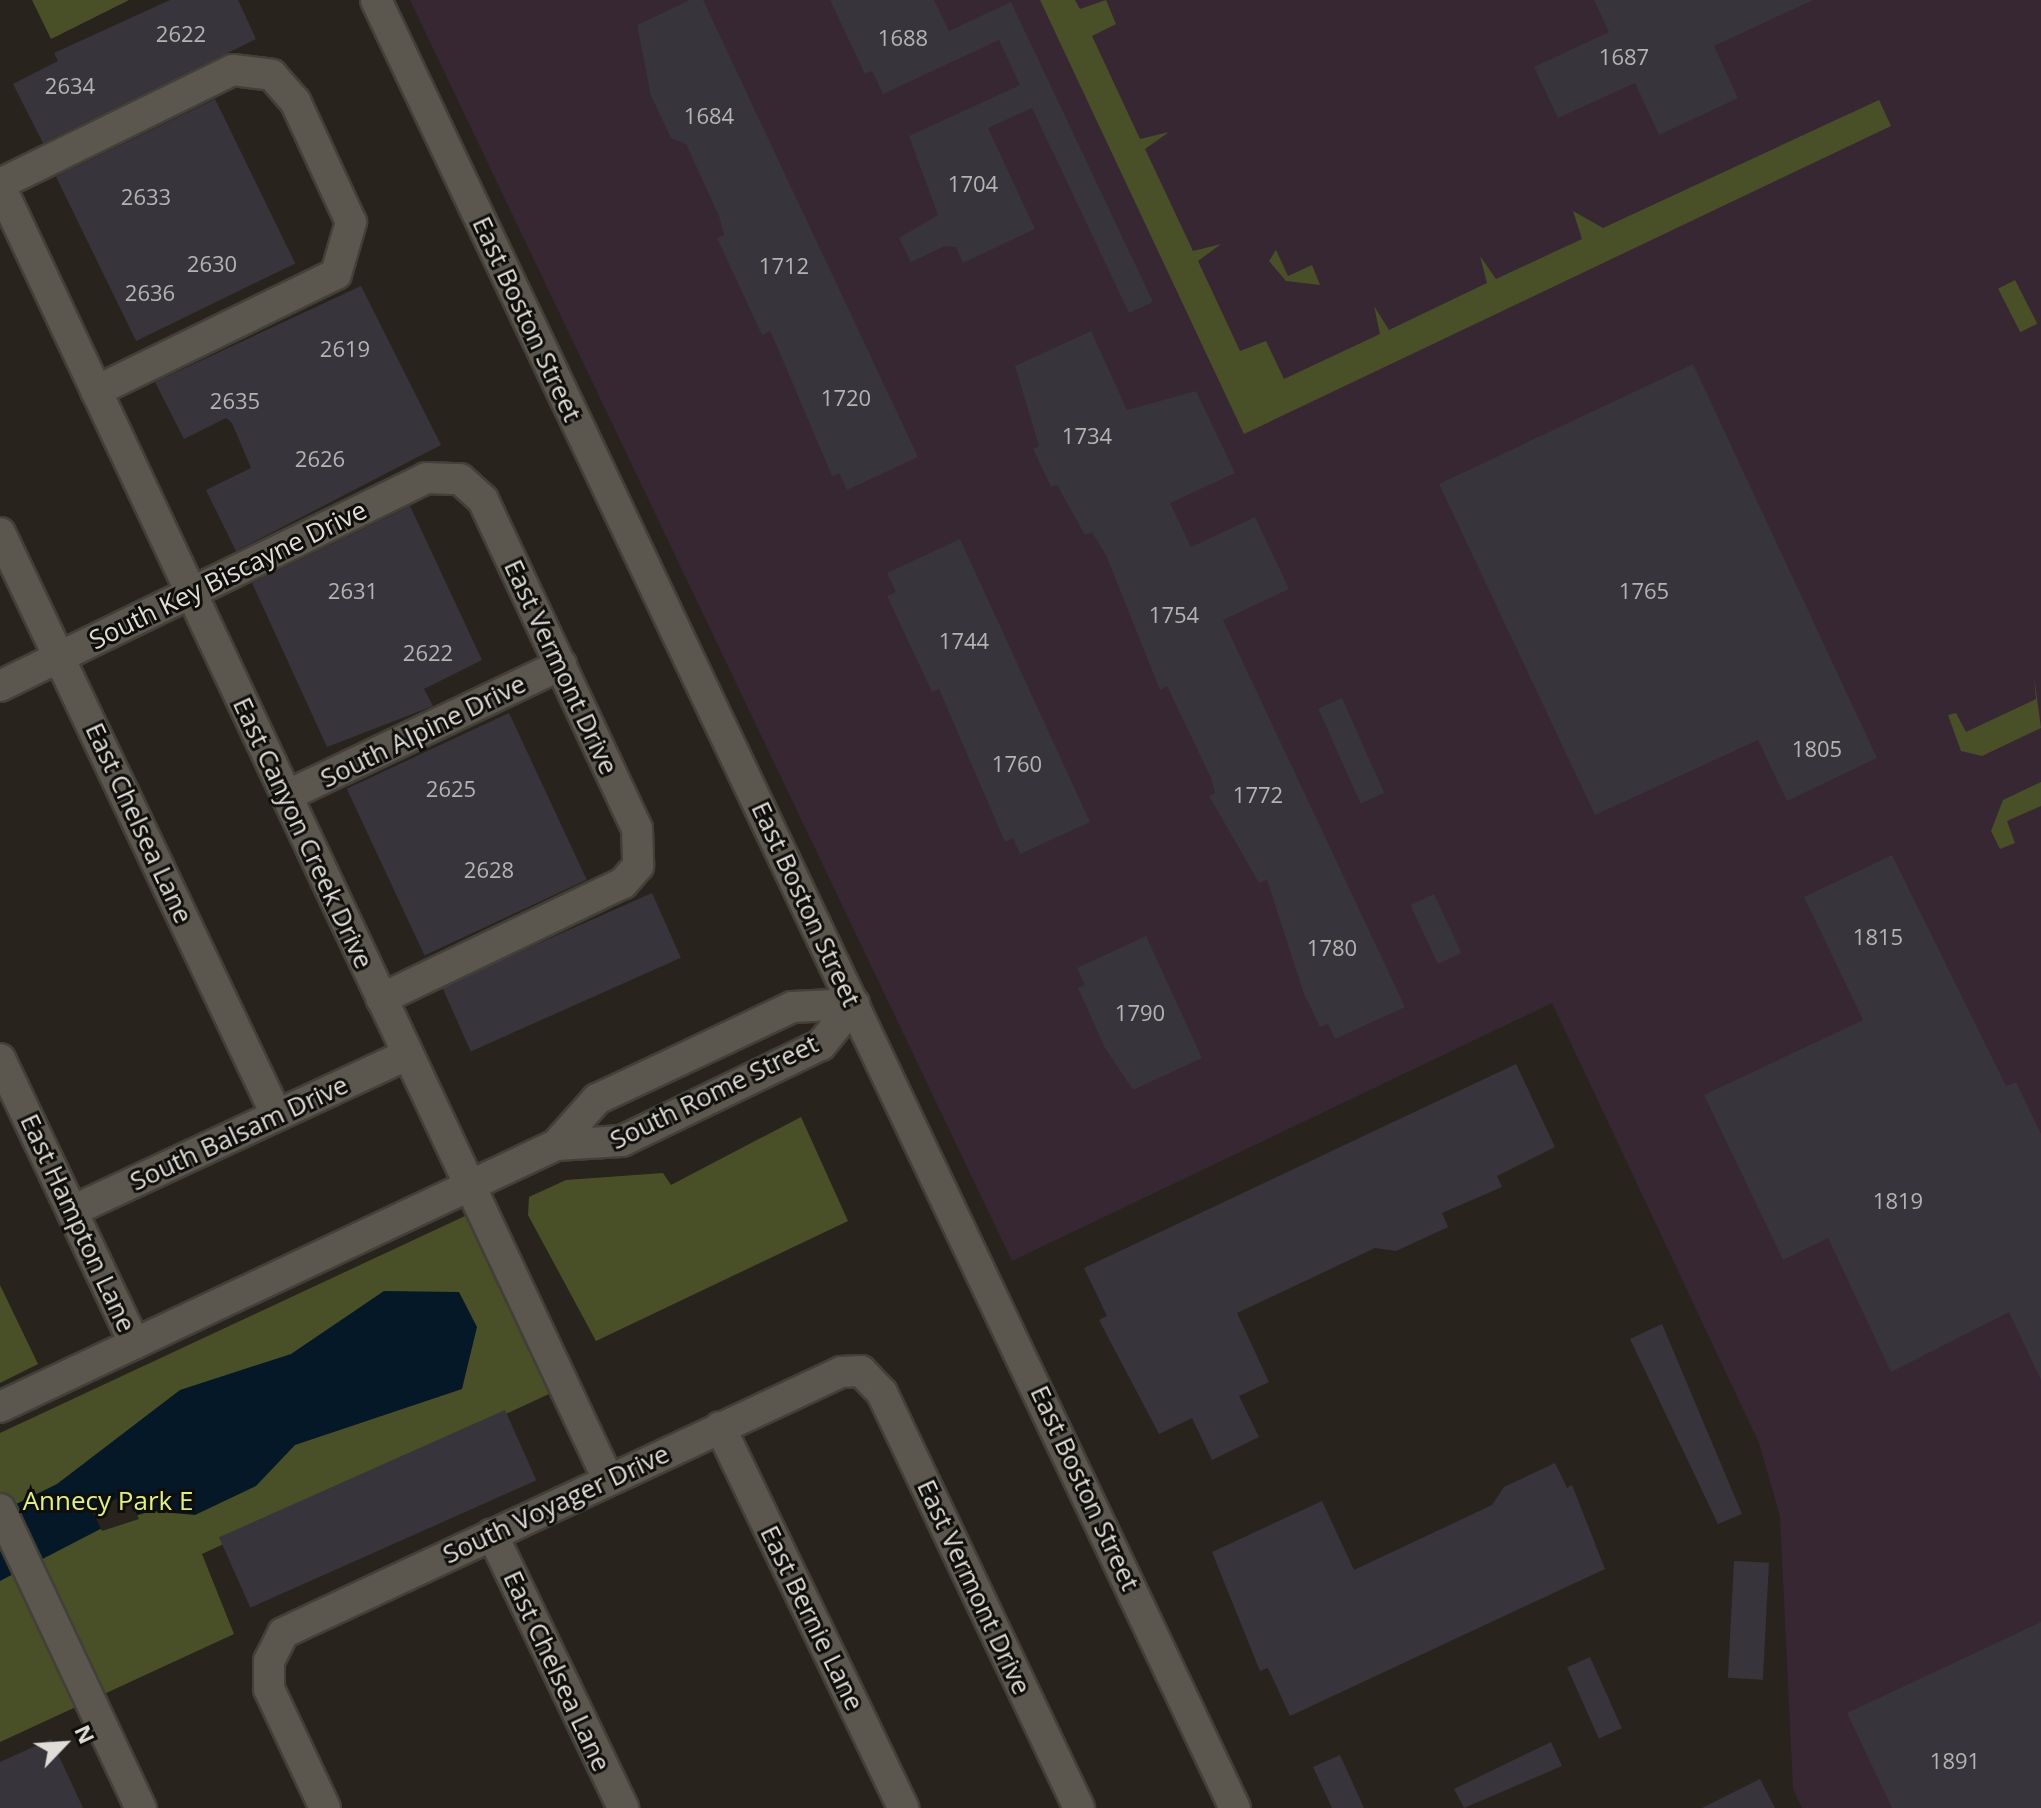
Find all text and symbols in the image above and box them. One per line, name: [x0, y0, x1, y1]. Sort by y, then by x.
house number: 2622: [156, 21, 206, 47]
house number: 1688: [878, 25, 928, 51]
house number: 1687: [1599, 44, 1649, 70]
house number: 2634: [45, 73, 95, 99]
house number: 1684: [684, 103, 734, 129]
house number: 1704: [948, 171, 998, 197]
house number: 2633: [121, 184, 171, 210]
street label: East Boston Street: [466, 212, 588, 426]
house number: 2630: [187, 251, 237, 277]
house number: 1712: [759, 253, 809, 279]
house number: 2636: [125, 280, 175, 306]
house number: 2619: [320, 336, 370, 362]
house number: 1720: [821, 385, 871, 411]
house number: 2635: [210, 388, 260, 414]
house number: 1734: [1062, 423, 1112, 449]
house number: 2626: [295, 446, 345, 472]
street label: South Key Biscayne Drive: [84, 494, 372, 656]
street label: East Vermont Drive: [498, 555, 624, 779]
house number: 2631: [328, 578, 378, 604]
house number: 1765: [1619, 578, 1669, 604]
house number: 1754: [1149, 602, 1199, 628]
house number: 1744: [939, 628, 989, 654]
house number: 2622: [403, 640, 453, 666]
street label: South Alpine Drive: [315, 668, 531, 794]
street label: East Canyon Creek Drive: [226, 692, 380, 974]
street label: East Chelsea Lane: [79, 718, 199, 928]
house number: 1805: [1792, 736, 1842, 762]
house number: 1760: [992, 751, 1042, 777]
house number: 2625: [426, 776, 476, 802]
house number: 1772: [1233, 782, 1283, 808]
street label: East Boston Street: [745, 797, 867, 1011]
house number: 2628: [464, 857, 514, 883]
house number: 1815: [1853, 924, 1903, 950]
house number: 1780: [1307, 935, 1357, 961]
house number: 1790: [1115, 1000, 1165, 1026]
street label: South Rome Street: [605, 1028, 823, 1156]
street label: South Balsam Drive: [125, 1069, 353, 1197]
street label: East Hampton Lane: [14, 1109, 142, 1337]
house number: 1819: [1873, 1188, 1923, 1214]
street label: East Boston Street: [1024, 1381, 1146, 1595]
street label: South Voyager Drive: [438, 1438, 674, 1570]
street label: East Vermont Drive: [911, 1475, 1037, 1699]
park label: Annecy Park E: [23, 1485, 193, 1517]
street label: East Bernie Lane: [754, 1520, 870, 1716]
street label: East Chelsea Lane: [497, 1566, 617, 1776]
north arrow: [24, 1704, 104, 1784]
text: N: [68, 1719, 103, 1748]
house number: 1891: [1930, 1748, 1980, 1774]

